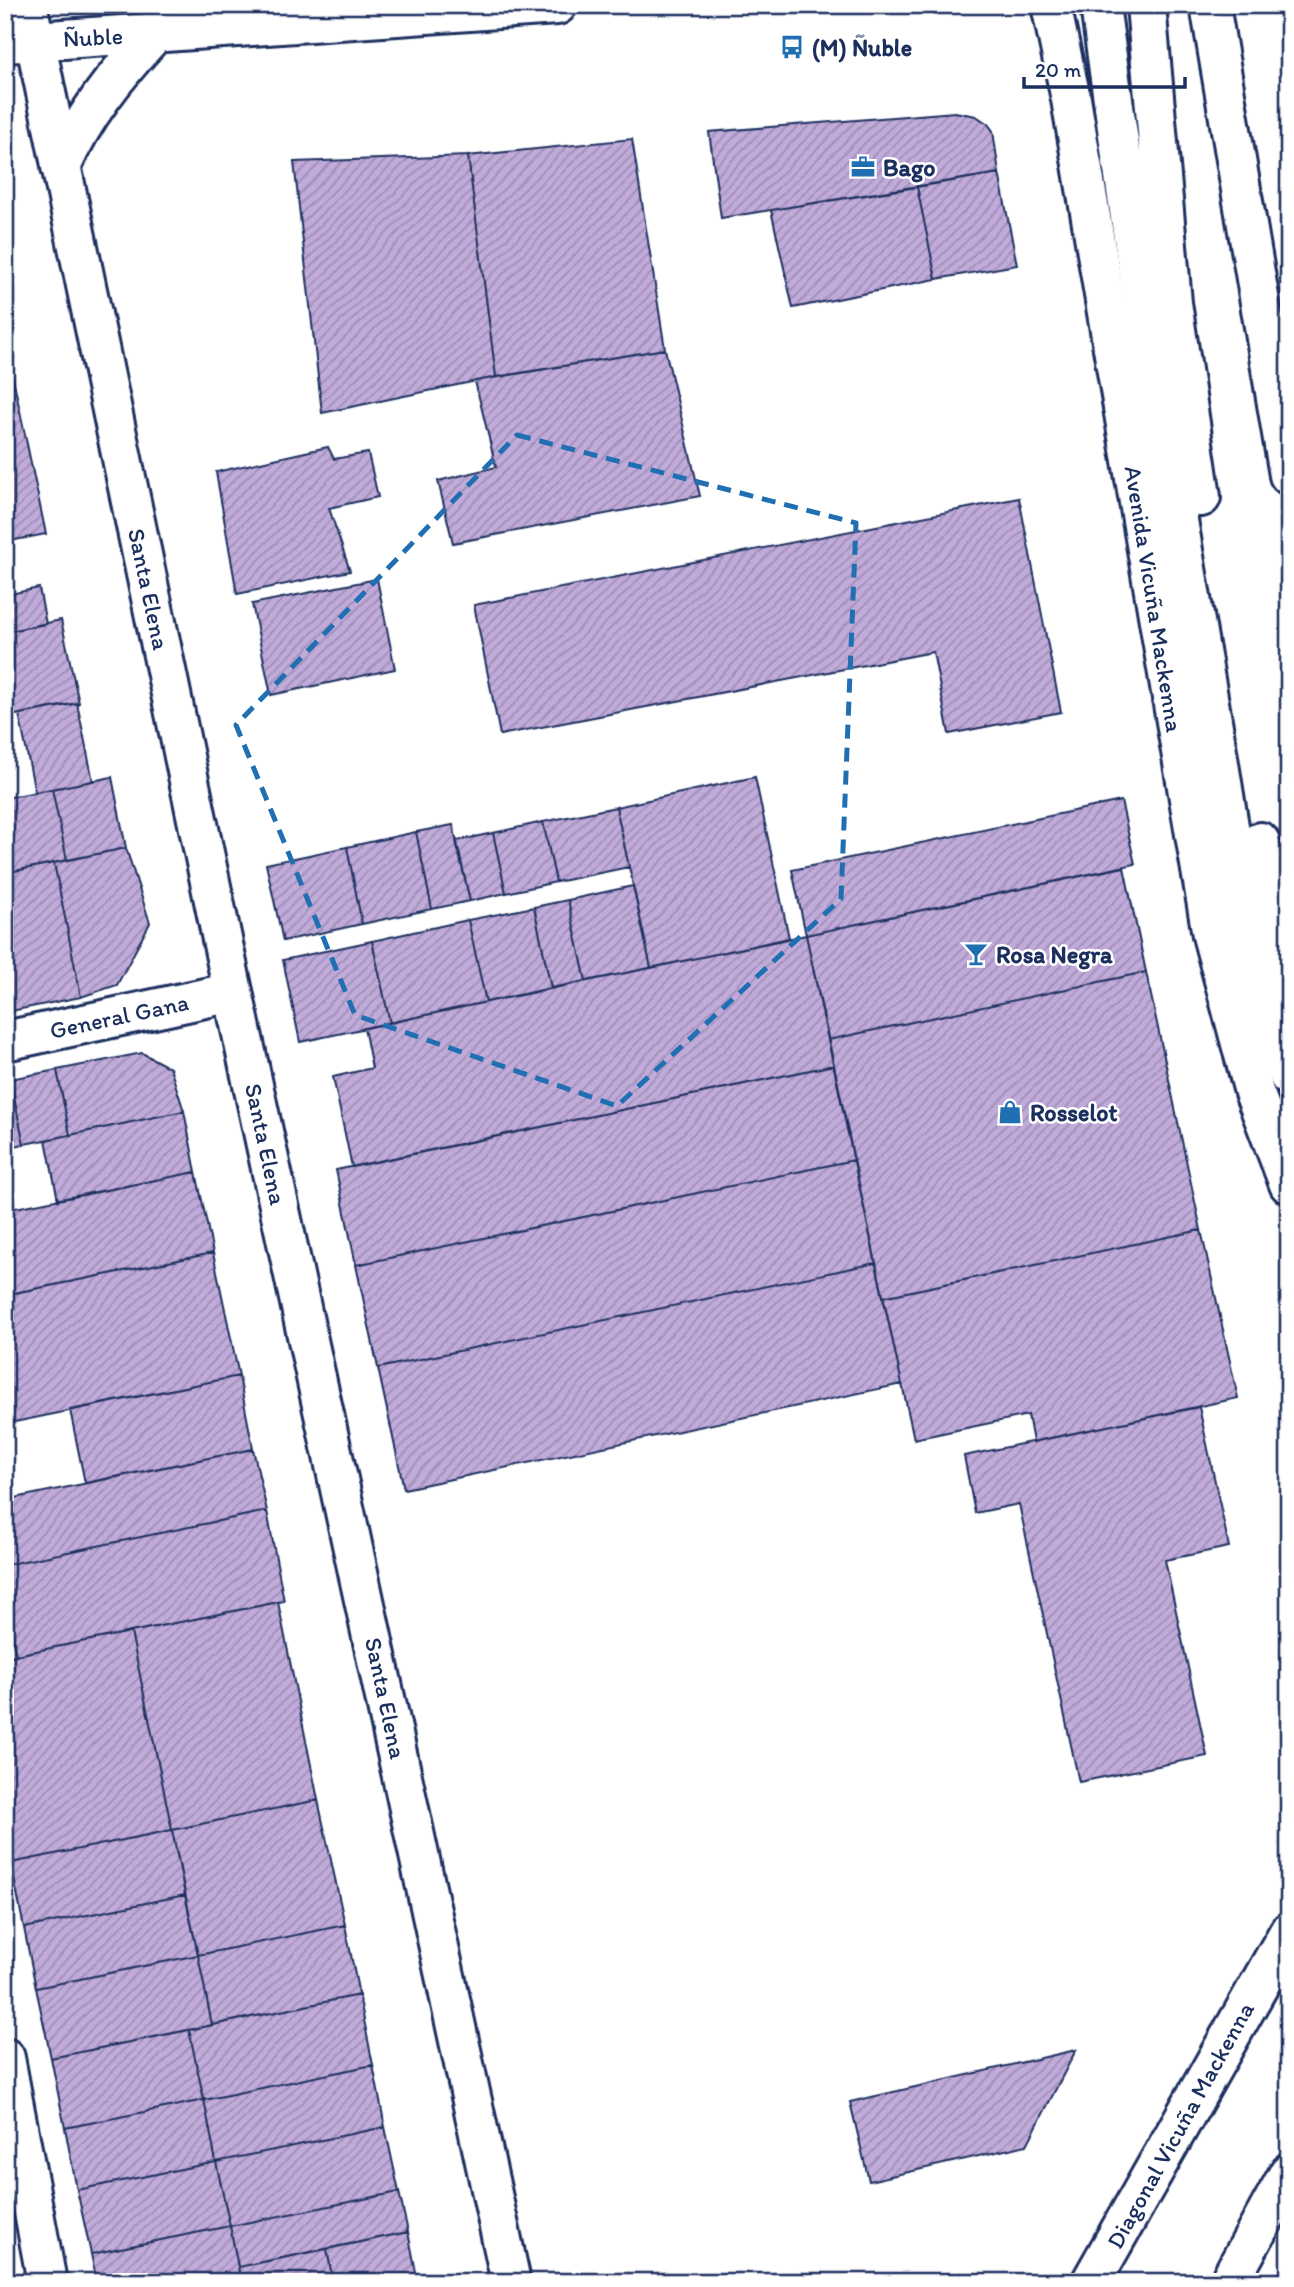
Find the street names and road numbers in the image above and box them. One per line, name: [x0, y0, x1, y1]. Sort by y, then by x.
street label: Ñuble: [62, 21, 124, 53]
street label: Avenida Vicuña Mackenna: [1119, 464, 1189, 735]
street label: Santa Elena: [122, 526, 176, 653]
street label: General Gana: [47, 987, 191, 1045]
street label: Santa Elena: [239, 1081, 293, 1208]
street label: Santa Elena: [359, 1635, 413, 1762]
street label: Diagonal Vicuña Mackenna: [1100, 1996, 1260, 2253]

